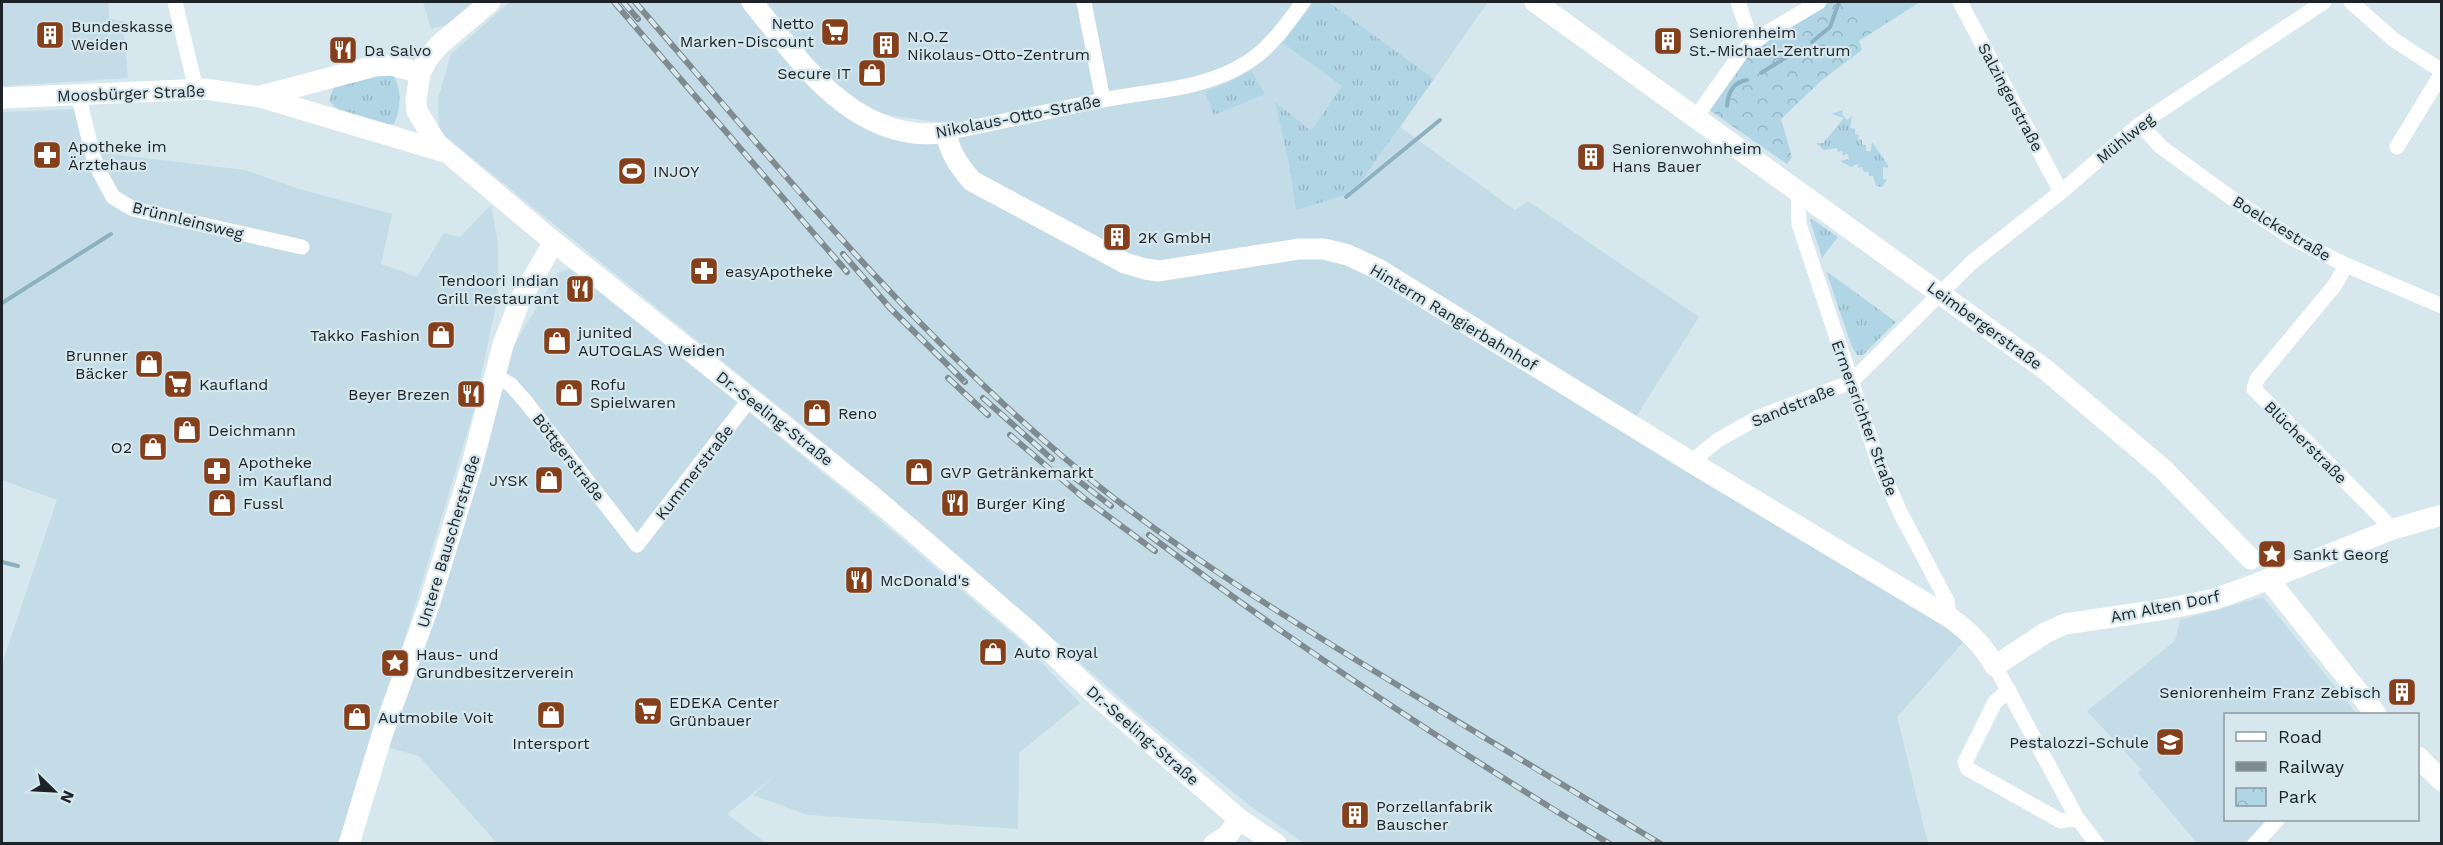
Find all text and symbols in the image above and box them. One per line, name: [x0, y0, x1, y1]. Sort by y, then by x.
place label: Netto Marken-Discount: [680, 14, 814, 51]
supermarket icon: Netto Marken-Discount: [819, 16, 851, 48]
place label: Bundeskasse Weiden: [71, 17, 173, 54]
building icon: Bundeskasse Weiden: [34, 19, 66, 51]
place label: Seniorenheim St.-Michael-Zentrum: [1689, 23, 1851, 60]
building icon: Seniorenheim St.-Michael-Zentrum: [1652, 25, 1684, 57]
place label: N.O.Z Nikolaus-Otto-Zentrum: [907, 27, 1090, 64]
building icon: N.O.Z Nikolaus-Otto-Zentrum: [870, 29, 902, 61]
restaurant icon: Da Salvo: [327, 34, 359, 66]
street label: Salzingerstraße: [1974, 40, 2047, 155]
place label: Da Salvo: [364, 41, 431, 60]
shop icon: Secure IT: [856, 57, 888, 89]
place label: Secure IT: [777, 64, 851, 83]
street label: Moosbürger Straße: [57, 81, 205, 106]
street label: Nikolaus-Otto-Straße: [934, 91, 1102, 142]
street label: Mühlweg: [2093, 109, 2158, 167]
place label: Apotheke im Ärztehaus: [68, 137, 167, 174]
pharmacy icon: Apotheke im Ärztehaus: [31, 139, 63, 171]
place label: Seniorenwohnheim Hans Bauer: [1612, 139, 1762, 176]
building icon: Seniorenwohnheim Hans Bauer: [1575, 141, 1607, 173]
sports icon: INJOY: [616, 155, 648, 187]
place label: INJOY: [653, 162, 699, 181]
street label: Boelckestraße: [2229, 192, 2334, 265]
street label: Brünnleinsweg: [130, 198, 246, 244]
building icon: 2K GmbH: [1101, 221, 1133, 253]
place label: 2K GmbH: [1138, 228, 1212, 247]
pharmacy icon: easyApotheke: [688, 255, 720, 287]
street label: Hinterm Rangierbahnhof: [1367, 260, 1541, 375]
place label: easyApotheke: [725, 262, 833, 281]
place label: Tendoori Indian Grill Restaurant: [436, 271, 559, 308]
restaurant icon: Tendoori Indian Grill Restaurant: [564, 273, 596, 305]
street label: Leimbergerstraße: [1924, 277, 2046, 373]
shop icon: Takko Fashion: [425, 319, 457, 351]
place label: junited AUTOGLAS Weiden: [576, 323, 725, 360]
shop icon: junited AUTOGLAS Weiden: [541, 325, 573, 357]
place label: Takko Fashion: [310, 326, 420, 345]
street label: Ermersrichter Straße: [1827, 338, 1902, 499]
place label: Brunner Bäcker: [66, 346, 128, 383]
shop icon: Brunner Bäcker: [133, 348, 165, 380]
street label: Dr.-Seeling-Straße: [713, 367, 837, 470]
supermarket icon: Kaufland: [162, 368, 194, 400]
place label: Kaufland: [199, 375, 268, 394]
place label: Rofu Spielwaren: [590, 375, 676, 412]
shop icon: Rofu Spielwaren: [553, 377, 585, 409]
restaurant icon: Beyer Brezen: [455, 378, 487, 410]
street label: Sandstraße: [1749, 380, 1838, 431]
place label: Beyer Brezen: [348, 385, 450, 404]
shop icon: Reno: [801, 397, 833, 429]
street label: Blücherstraße: [2260, 397, 2351, 488]
place label: Reno: [838, 404, 877, 423]
street label: Böttgerstraße: [529, 410, 609, 505]
shop icon: Deichmann: [171, 414, 203, 446]
place label: Deichmann: [208, 421, 296, 440]
street label: Kummerstraße: [651, 421, 737, 524]
shop icon: O2: [137, 431, 169, 463]
place label: O2: [111, 438, 132, 457]
street label: Untere Bauscherstraße: [413, 452, 484, 630]
place label: Apotheke im Kaufland: [238, 453, 332, 490]
pharmacy icon: Apotheke im Kaufland: [201, 455, 233, 487]
shop icon: GVP Getränkemarkt: [903, 456, 935, 488]
place label: GVP Getränkemarkt: [940, 463, 1094, 482]
shop icon: JYSK: [533, 464, 565, 496]
place label: JYSK: [489, 471, 529, 490]
shop icon: Fussl: [206, 487, 238, 519]
restaurant icon: Burger King: [939, 487, 971, 519]
place label: Fussl: [243, 494, 284, 513]
place label: Burger King: [976, 494, 1065, 513]
place icon: Sankt Georg: [2256, 538, 2288, 570]
place label: Sankt Georg: [2293, 545, 2389, 564]
restaurant icon: McDonald's: [843, 564, 875, 596]
place label: McDonald's: [880, 571, 970, 590]
street label: Am Alten Dorf: [2109, 586, 2222, 626]
shop icon: Auto Royal: [977, 636, 1009, 668]
place label: Auto Royal: [1014, 643, 1098, 662]
place label: Haus- und Grundbesitzerverein: [416, 645, 574, 682]
place icon: Haus- und Grundbesitzerverein: [379, 647, 411, 679]
building icon: Seniorenheim Franz Zebisch: [2386, 676, 2418, 708]
street label: Dr.-Seeling-Straße: [1083, 681, 1203, 789]
place label: Seniorenheim Franz Zebisch: [2159, 683, 2381, 702]
place label: EDEKA Center Grünbauer: [669, 693, 780, 730]
supermarket icon: EDEKA Center Grünbauer: [632, 695, 664, 727]
shop icon: Intersport: [535, 699, 567, 731]
shop icon: Autmobile Voit: [341, 701, 373, 733]
place label: Autmobile Voit: [378, 708, 494, 727]
legend: [2224, 713, 2419, 821]
school or university icon: Pestalozzi-Schule: [2154, 726, 2186, 758]
text: Road: [2278, 726, 2322, 747]
place label: Pestalozzi-Schule: [2009, 733, 2149, 752]
place label: Intersport: [512, 734, 590, 753]
text: Railway: [2278, 756, 2345, 777]
north arrow: [24, 761, 84, 821]
text: Park: [2278, 786, 2317, 807]
text: N: [56, 788, 78, 806]
place label: Porzellanfabrik Bauscher: [1376, 797, 1493, 834]
building icon: Porzellanfabrik Bauscher: [1339, 799, 1371, 831]

